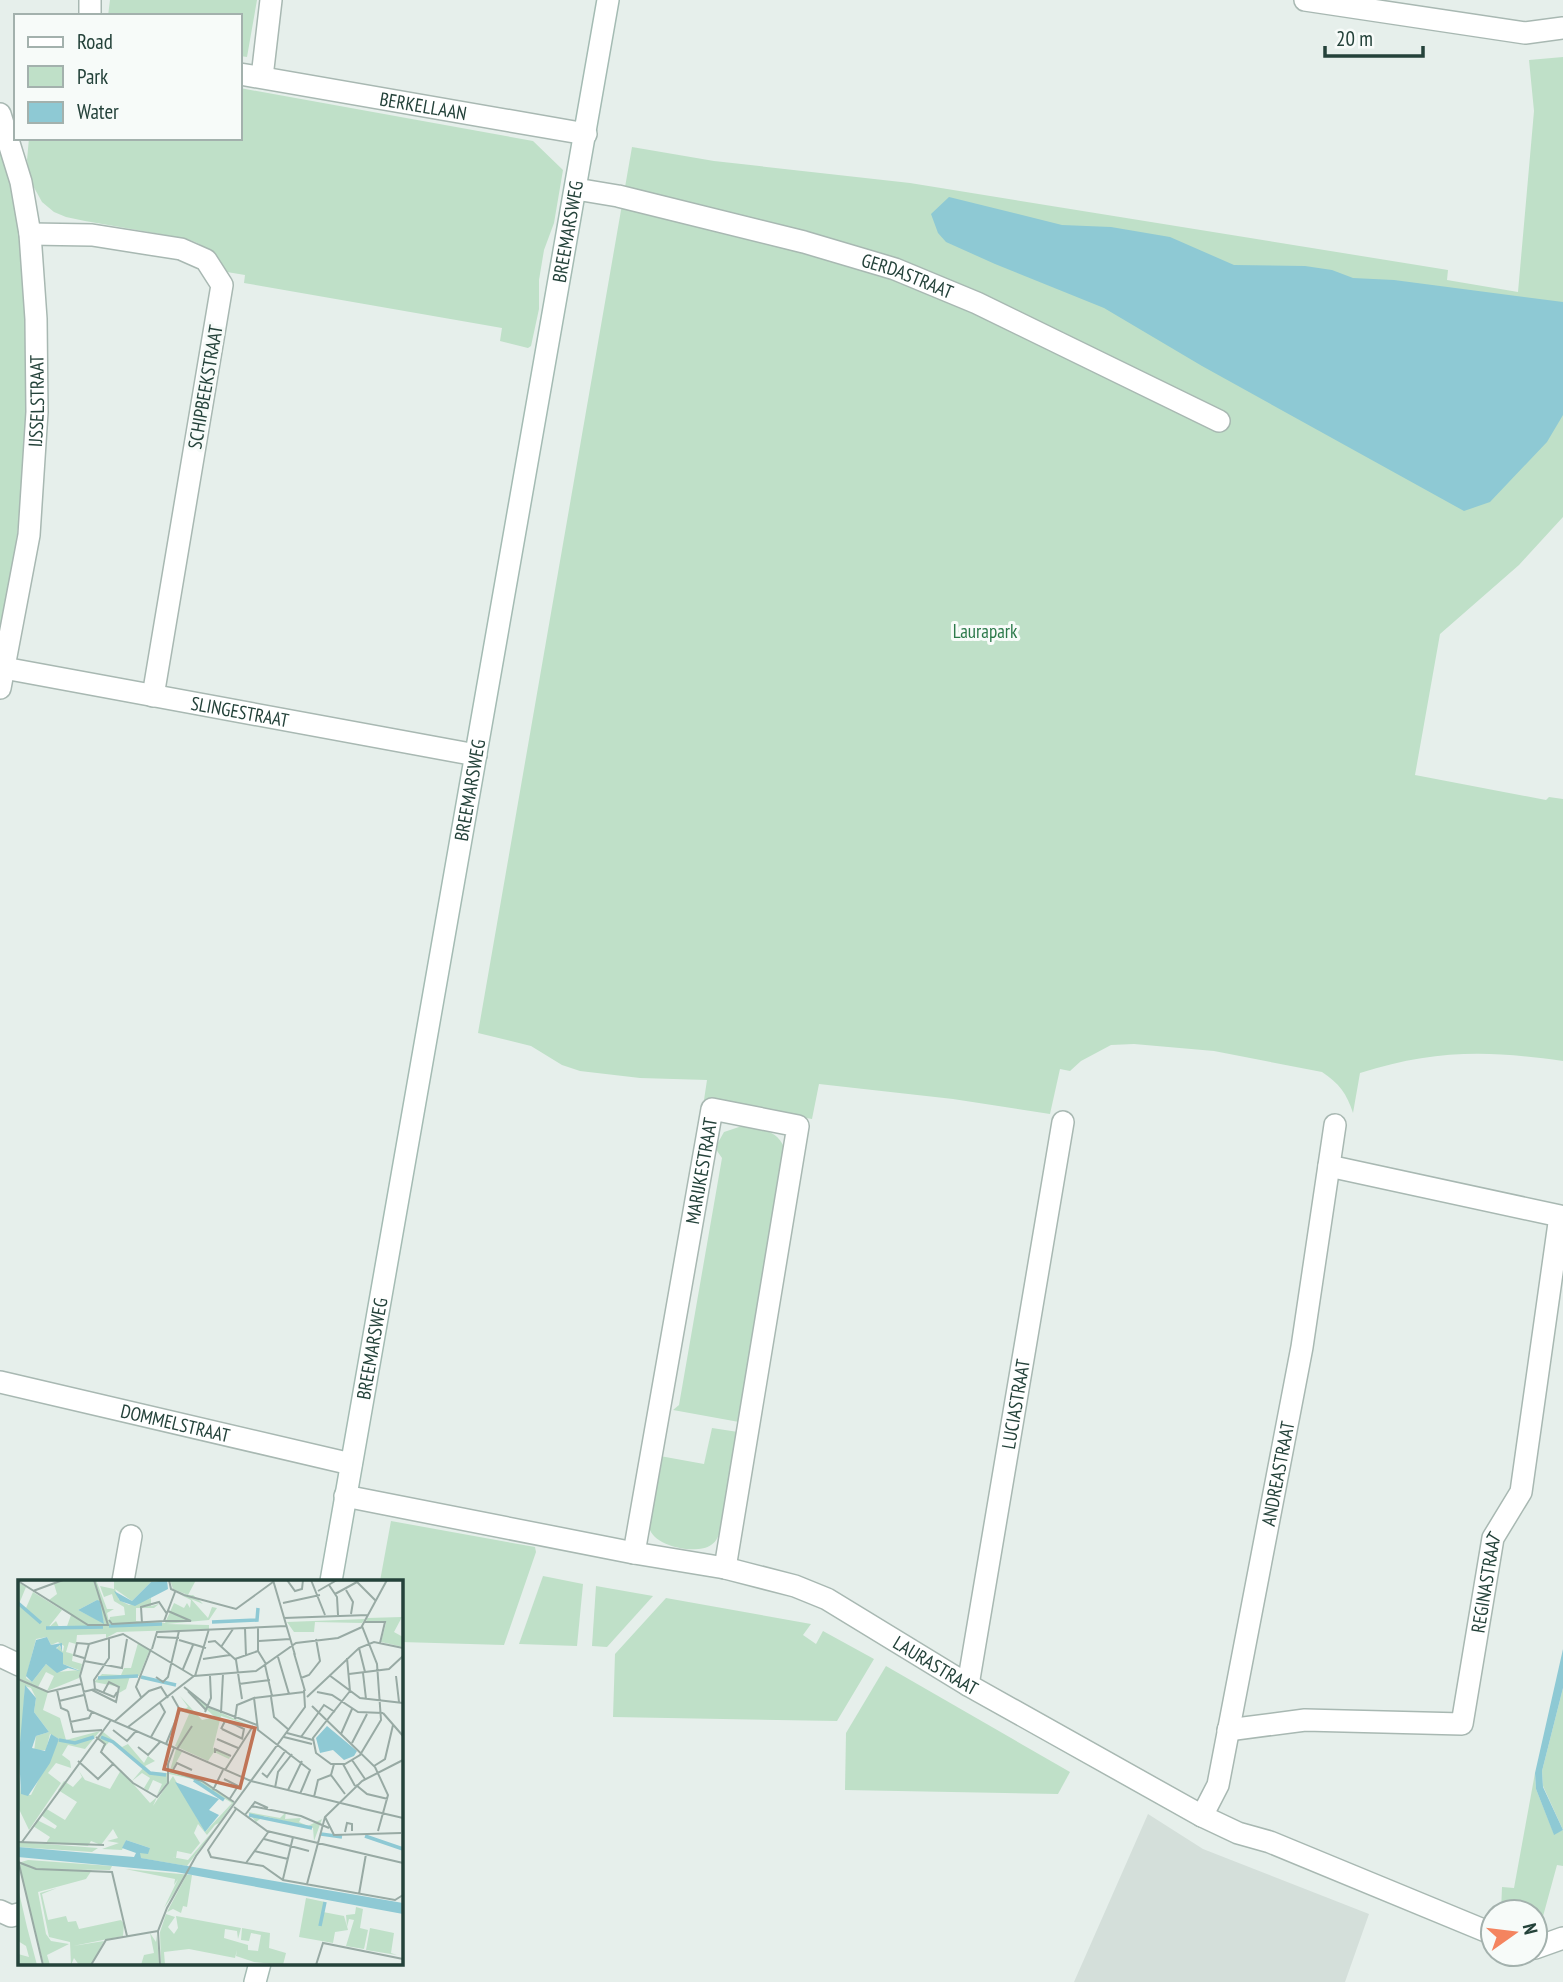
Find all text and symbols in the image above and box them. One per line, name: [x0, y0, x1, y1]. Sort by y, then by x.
legend: [14, 14, 242, 140]
scale bar: [1325, 14, 1423, 58]
text: 20 m: [1336, 25, 1373, 52]
text: Road: [77, 28, 113, 55]
text: Park: [77, 63, 108, 90]
street label: BERKELLAAN: [378, 86, 469, 125]
text: Water: [77, 98, 119, 125]
street label: BREEMARSWEG: [547, 179, 588, 284]
street label: GERDASTRAAT: [859, 248, 957, 304]
street label: SCHIPBEEKSTRAAT: [182, 323, 228, 451]
street label: IJSSELSTRAAT: [23, 354, 49, 448]
park label: Laurapark: [953, 619, 1018, 643]
street label: SLINGESTRAAT: [189, 691, 291, 732]
street label: BREEMARSWEG: [449, 737, 490, 843]
street label: MARIJKESTRAAT: [680, 1115, 722, 1226]
street label: BREEMARSWEG: [351, 1296, 392, 1401]
street label: LUCIASTRAAT: [996, 1357, 1035, 1451]
street label: DOMMELSTRAAT: [118, 1399, 233, 1447]
street label: ANDREASTRAAT: [1256, 1419, 1300, 1528]
street label: REGINASTRAAT: [1465, 1527, 1506, 1634]
inset map: [18, 1580, 402, 1965]
street label: LAURASTRAAT: [889, 1630, 983, 1701]
north arrow: [1479, 1898, 1549, 1968]
text: N: [1518, 1921, 1543, 1937]

